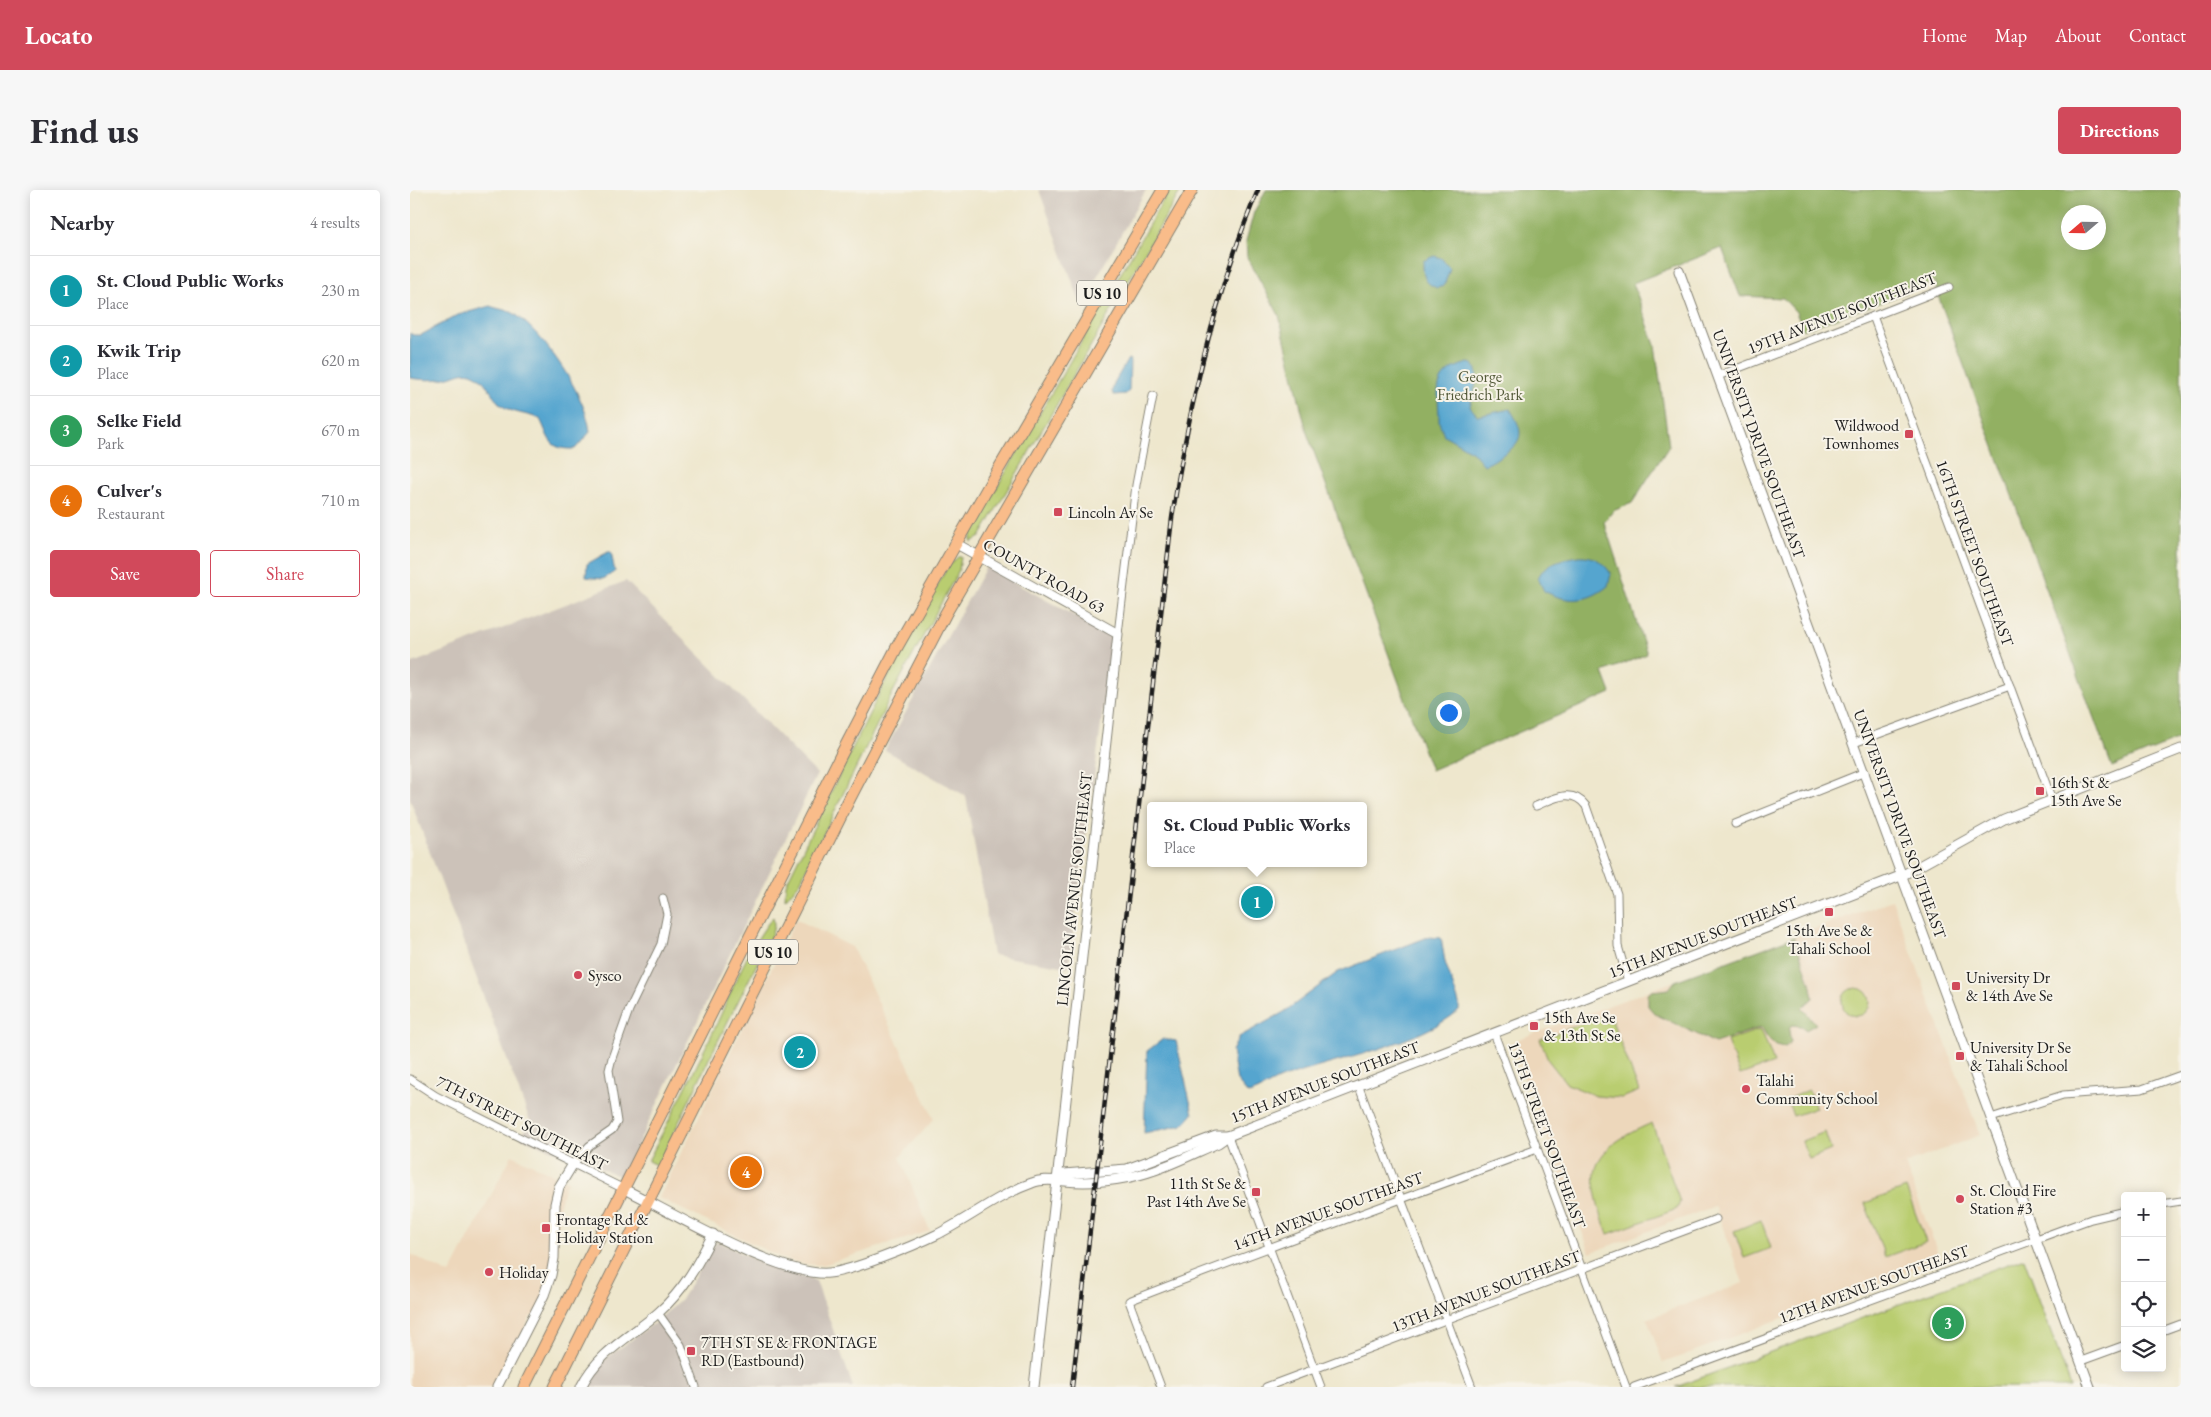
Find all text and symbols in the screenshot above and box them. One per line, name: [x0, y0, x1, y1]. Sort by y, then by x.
text: Locato: [25, 20, 93, 51]
text: Home: [1922, 24, 1967, 47]
text: Map: [1995, 24, 2027, 47]
text: About: [2055, 24, 2101, 47]
text: Contact: [2129, 24, 2186, 47]
button: Directions: [2058, 107, 2181, 154]
text: Find us: [30, 108, 139, 153]
north arrow: [2061, 205, 2106, 250]
text: Nearby: [50, 209, 114, 236]
text: 4 results: [310, 212, 360, 233]
street label: 19TH AVENUE SOUTHEAST: [1744, 267, 1940, 359]
text: St. Cloud Public Works: [97, 268, 283, 293]
text: 1: [62, 280, 70, 301]
text: 230 m: [321, 280, 360, 301]
road number: US 10: [1077, 280, 1127, 306]
text: Place: [97, 293, 129, 314]
street label: UNIVERSITY DRIVE SOUTHEAST: [1708, 327, 1810, 562]
text: Kwik Trip: [97, 338, 181, 363]
text: 2: [62, 350, 70, 371]
text: 620 m: [321, 350, 360, 371]
text: Place: [97, 363, 129, 384]
park label: George Friedrich Park: [1437, 366, 1524, 405]
text: Selke Field: [97, 408, 182, 433]
place label: Wildwood Townhomes: [1823, 415, 1900, 454]
text: 3: [62, 420, 70, 441]
text: 670 m: [321, 420, 360, 441]
marker: Wildwood Townhomes: [1903, 428, 1915, 440]
text: Park: [97, 433, 124, 454]
street label: 16TH STREET SOUTHEAST: [1931, 457, 2019, 649]
text: Culver's: [97, 478, 162, 503]
text: 4: [62, 490, 70, 511]
text: 710 m: [321, 490, 360, 511]
place label: Lincoln Av Se: [1068, 502, 1153, 523]
text: Restaurant: [97, 503, 165, 524]
marker: Lincoln Av Se: [1052, 506, 1064, 518]
street label: COUNTY ROAD 63: [979, 534, 1109, 618]
button: Save: [50, 550, 200, 597]
button: Share: [210, 550, 360, 597]
your location: [1436, 700, 1462, 726]
street label: UNIVERSITY DRIVE SOUTHEAST: [1849, 707, 1951, 942]
street label: LINCOLN AVENUE SOUTHEAST: [1051, 771, 1097, 1007]
place label: 16th St & 15th Ave Se: [2050, 772, 2122, 811]
marker: 16th St & 15th Ave Se: [2034, 785, 2046, 797]
popup: [1147, 802, 1367, 867]
text: St. Cloud Public Works: [1164, 812, 1350, 837]
text: Place: [1164, 837, 1195, 858]
pin: 1: [1241, 883, 1273, 921]
street label: 15TH AVENUE SOUTHEAST: [1605, 891, 1801, 983]
marker: 15th Ave Se & Tahali School: [1823, 906, 1835, 918]
place label: 15th Ave Se & Tahali School: [1786, 920, 1872, 959]
road number: US 10: [748, 940, 798, 964]
place label: Sysco: [588, 965, 622, 986]
place label: University Dr & 14th Ave Se: [1966, 967, 2053, 1006]
marker: Sysco: [572, 969, 584, 981]
marker: University Dr & 14th Ave Se: [1950, 980, 1962, 992]
place label: 15th Ave Se & 13th St Se: [1544, 1007, 1620, 1046]
marker: 15th Ave Se & 13th St Se: [1528, 1020, 1540, 1032]
pin: 2: [784, 1033, 816, 1071]
street label: 15TH AVENUE SOUTHEAST: [1227, 1036, 1423, 1128]
place label: University Dr Se & Tahali School: [1970, 1037, 2071, 1076]
street label: 13TH STREET SOUTHEAST: [1503, 1039, 1591, 1231]
marker: University Dr Se & Tahali School: [1954, 1050, 1966, 1062]
place label: Talahi Community School: [1756, 1070, 1878, 1109]
street label: 7TH STREET SOUTHEAST: [433, 1071, 611, 1175]
marker: Talahi Community School: [1740, 1083, 1752, 1095]
pin: 4: [730, 1153, 762, 1191]
street label: 14TH AVENUE SOUTHEAST: [1230, 1167, 1426, 1255]
place label: 11th St Se & Past 14th Ave Se: [1147, 1173, 1246, 1212]
place label: St. Cloud Fire Station #3: [1970, 1180, 2056, 1219]
marker: 11th St Se & Past 14th Ave Se: [1250, 1186, 1262, 1198]
map controls: [2121, 1192, 2166, 1372]
button: +: [2121, 1192, 2166, 1237]
marker: St. Cloud Fire Station #3: [1954, 1193, 1966, 1205]
place label: Frontage Rd & Holiday Station: [556, 1209, 654, 1248]
marker: Frontage Rd & Holiday Station: [540, 1222, 552, 1234]
button: −: [2121, 1237, 2166, 1282]
street label: 12TH AVENUE SOUTHEAST: [1776, 1240, 1972, 1328]
street label: 13TH AVENUE SOUTHEAST: [1388, 1245, 1584, 1337]
place label: Holiday: [499, 1262, 550, 1283]
marker: Holiday: [483, 1266, 495, 1278]
button: locate: [2121, 1282, 2166, 1327]
pin: 3: [1932, 1304, 1964, 1342]
button: layers: [2121, 1327, 2166, 1372]
place label: 7TH ST SE & FRONTAGE RD (Eastbound): [701, 1332, 877, 1371]
marker: 7TH ST SE & FRONTAGE RD (Eastbound): [685, 1345, 697, 1357]

